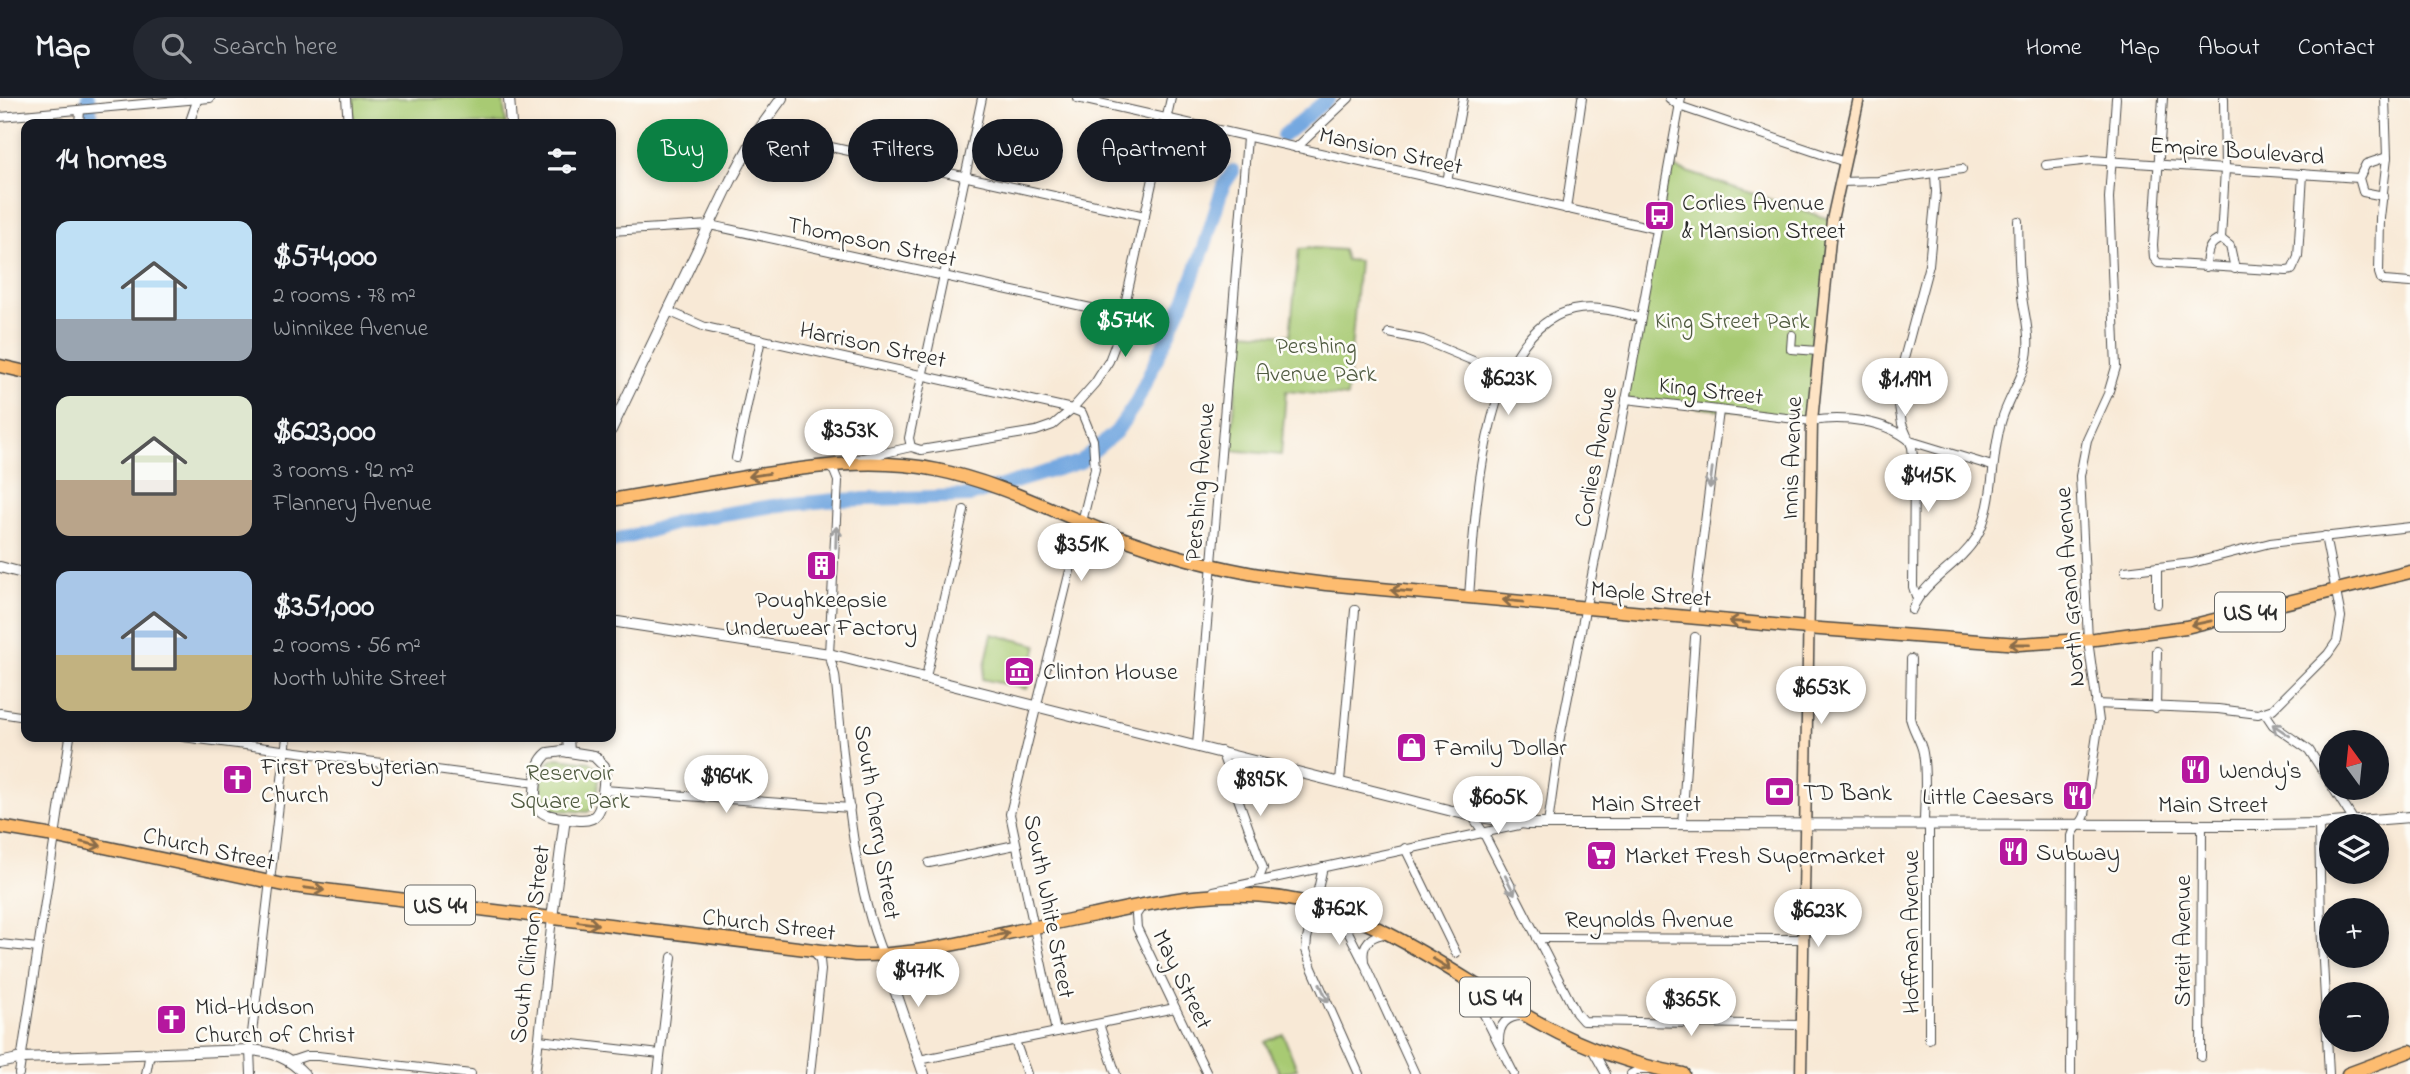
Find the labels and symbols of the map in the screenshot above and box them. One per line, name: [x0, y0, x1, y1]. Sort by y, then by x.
street label: Mansion Street: [1315, 119, 1466, 186]
street label: Empire Boulevard: [2148, 129, 2326, 176]
place label: Corlies Avenue & Mansion Street: [1682, 187, 1846, 250]
bus stop icon: Corlies Avenue & Mansion Street: [1642, 199, 1676, 233]
street label: Thompson Street: [784, 208, 959, 278]
pin: $574K: [1076, 300, 1174, 359]
park label: King Street Park: [1655, 305, 1810, 340]
street label: Harrison Street: [796, 314, 949, 379]
park label: Pershing Avenue Park: [1255, 330, 1377, 393]
pin: $623K: [1459, 358, 1557, 417]
pin: $1.19M: [1848, 358, 1962, 418]
street label: King Street: [1656, 369, 1765, 416]
street label: Corlies Avenue: [1567, 384, 1628, 531]
street label: Innis Avenue: [1774, 395, 1813, 520]
street label: Pershing Avenue: [1177, 401, 1226, 563]
pin: $353K: [800, 410, 898, 469]
pin: $415K: [1879, 454, 1977, 514]
one-way arrow: [1704, 466, 1717, 489]
one-way arrow: [748, 469, 771, 482]
street label: North Grand Avenue: [2047, 486, 2096, 688]
pin: $351K: [1032, 524, 1130, 583]
one-way arrow: [829, 526, 842, 549]
building icon: Poughkeepsie Underwear Factory: [804, 548, 838, 582]
street label: Maple Street: [1589, 573, 1713, 618]
place label: Poughkeepsie Underwear Factory: [725, 584, 917, 648]
one-way arrow: [1390, 584, 1412, 597]
road number: US 44: [2215, 592, 2285, 632]
one-way arrow: [1502, 594, 1524, 607]
one-way arrow: [1728, 615, 1751, 628]
one-way arrow: [2190, 617, 2213, 631]
one-way arrow: [2009, 637, 2032, 651]
museum icon: Clinton House: [1003, 654, 1037, 688]
place label: Clinton House: [1043, 656, 1178, 691]
pin: $653K: [1772, 666, 1870, 726]
street label: South Cherry Street: [842, 722, 908, 923]
one-way arrow: [2272, 723, 2292, 737]
shop icon: Family Dollar: [1394, 730, 1428, 764]
north arrow: [2319, 730, 2389, 800]
place label: Family Dollar: [1433, 732, 1567, 768]
place label: First Presbyterian Church: [260, 751, 439, 814]
restaurant icon: Wendy's: [2179, 753, 2213, 787]
place label: Wendy's: [2219, 755, 2302, 791]
pin: $964K: [677, 756, 775, 815]
park label: Reservoir Square Park: [510, 757, 630, 820]
pin: $895K: [1211, 758, 1309, 818]
church icon: First Presbyterian Church: [221, 763, 255, 797]
bank icon: TD Bank: [1763, 775, 1797, 809]
pin: $605K: [1449, 776, 1547, 836]
place label: TD Bank: [1803, 777, 1892, 812]
restaurant icon: Little Caesars: [2060, 779, 2094, 813]
place label: Little Caesars: [1922, 781, 2054, 816]
street label: Main Street: [1591, 788, 1701, 823]
street label: Main Street: [2158, 789, 2268, 824]
street label: South White Street: [1013, 812, 1083, 1001]
street label: Church Street: [139, 819, 278, 882]
restaurant icon: Subway: [1996, 835, 2030, 869]
place label: Subway: [2036, 837, 2120, 873]
one-way arrow: [79, 838, 102, 851]
supermarket icon: Market Fresh Supermarket: [1585, 838, 1619, 872]
place label: Market Fresh Supermarket: [1625, 840, 1885, 875]
street label: South Clinton Street: [502, 843, 561, 1045]
street label: Hoffman Avenue: [1895, 850, 1930, 1014]
one-way arrow: [1504, 874, 1518, 895]
street label: Streit Avenue: [2167, 875, 2202, 1007]
one-way arrow: [302, 883, 325, 896]
road number: US 44: [405, 886, 475, 925]
pin: $762K: [1290, 888, 1388, 947]
pin: $623K: [1769, 890, 1867, 949]
street label: Church Street: [700, 901, 837, 952]
street label: Reynolds Avenue: [1565, 904, 1733, 940]
one-way arrow: [577, 917, 599, 930]
street label: May Street: [1141, 924, 1220, 1036]
one-way arrow: [987, 927, 1010, 941]
pin: $471K: [869, 950, 967, 1009]
one-way arrow: [1431, 958, 1451, 972]
road number: US 44: [1460, 977, 1530, 1016]
pin: $365K: [1642, 978, 1740, 1038]
one-way arrow: [1318, 982, 1331, 1003]
place label: Mid-Hudson Church of Christ: [195, 991, 355, 1054]
church icon: Mid-Hudson Church of Christ: [155, 1003, 189, 1037]

